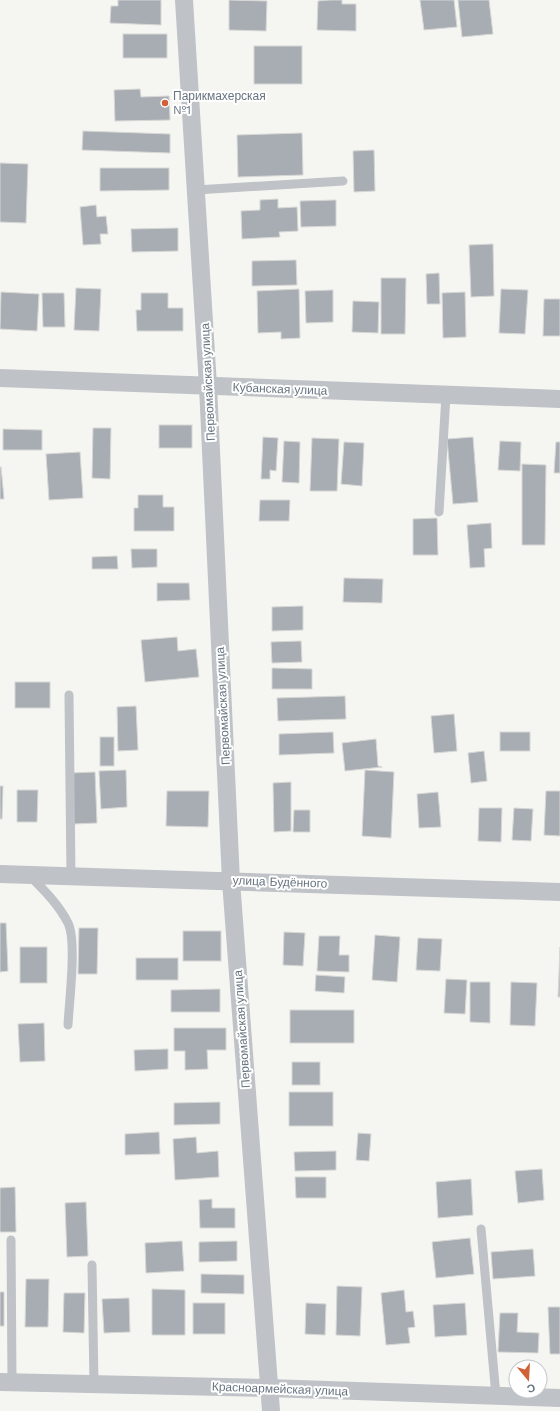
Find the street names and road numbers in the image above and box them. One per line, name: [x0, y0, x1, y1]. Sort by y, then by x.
street label: Первомайская улица: [198, 322, 218, 441]
street label: Кубанская улица: [232, 380, 328, 398]
street label: Первомайская улица: [213, 646, 233, 765]
street label: улица Будённого: [232, 873, 328, 891]
street label: Первомайская улица: [231, 969, 253, 1088]
street label: Красноармейская улица: [212, 1380, 349, 1398]

